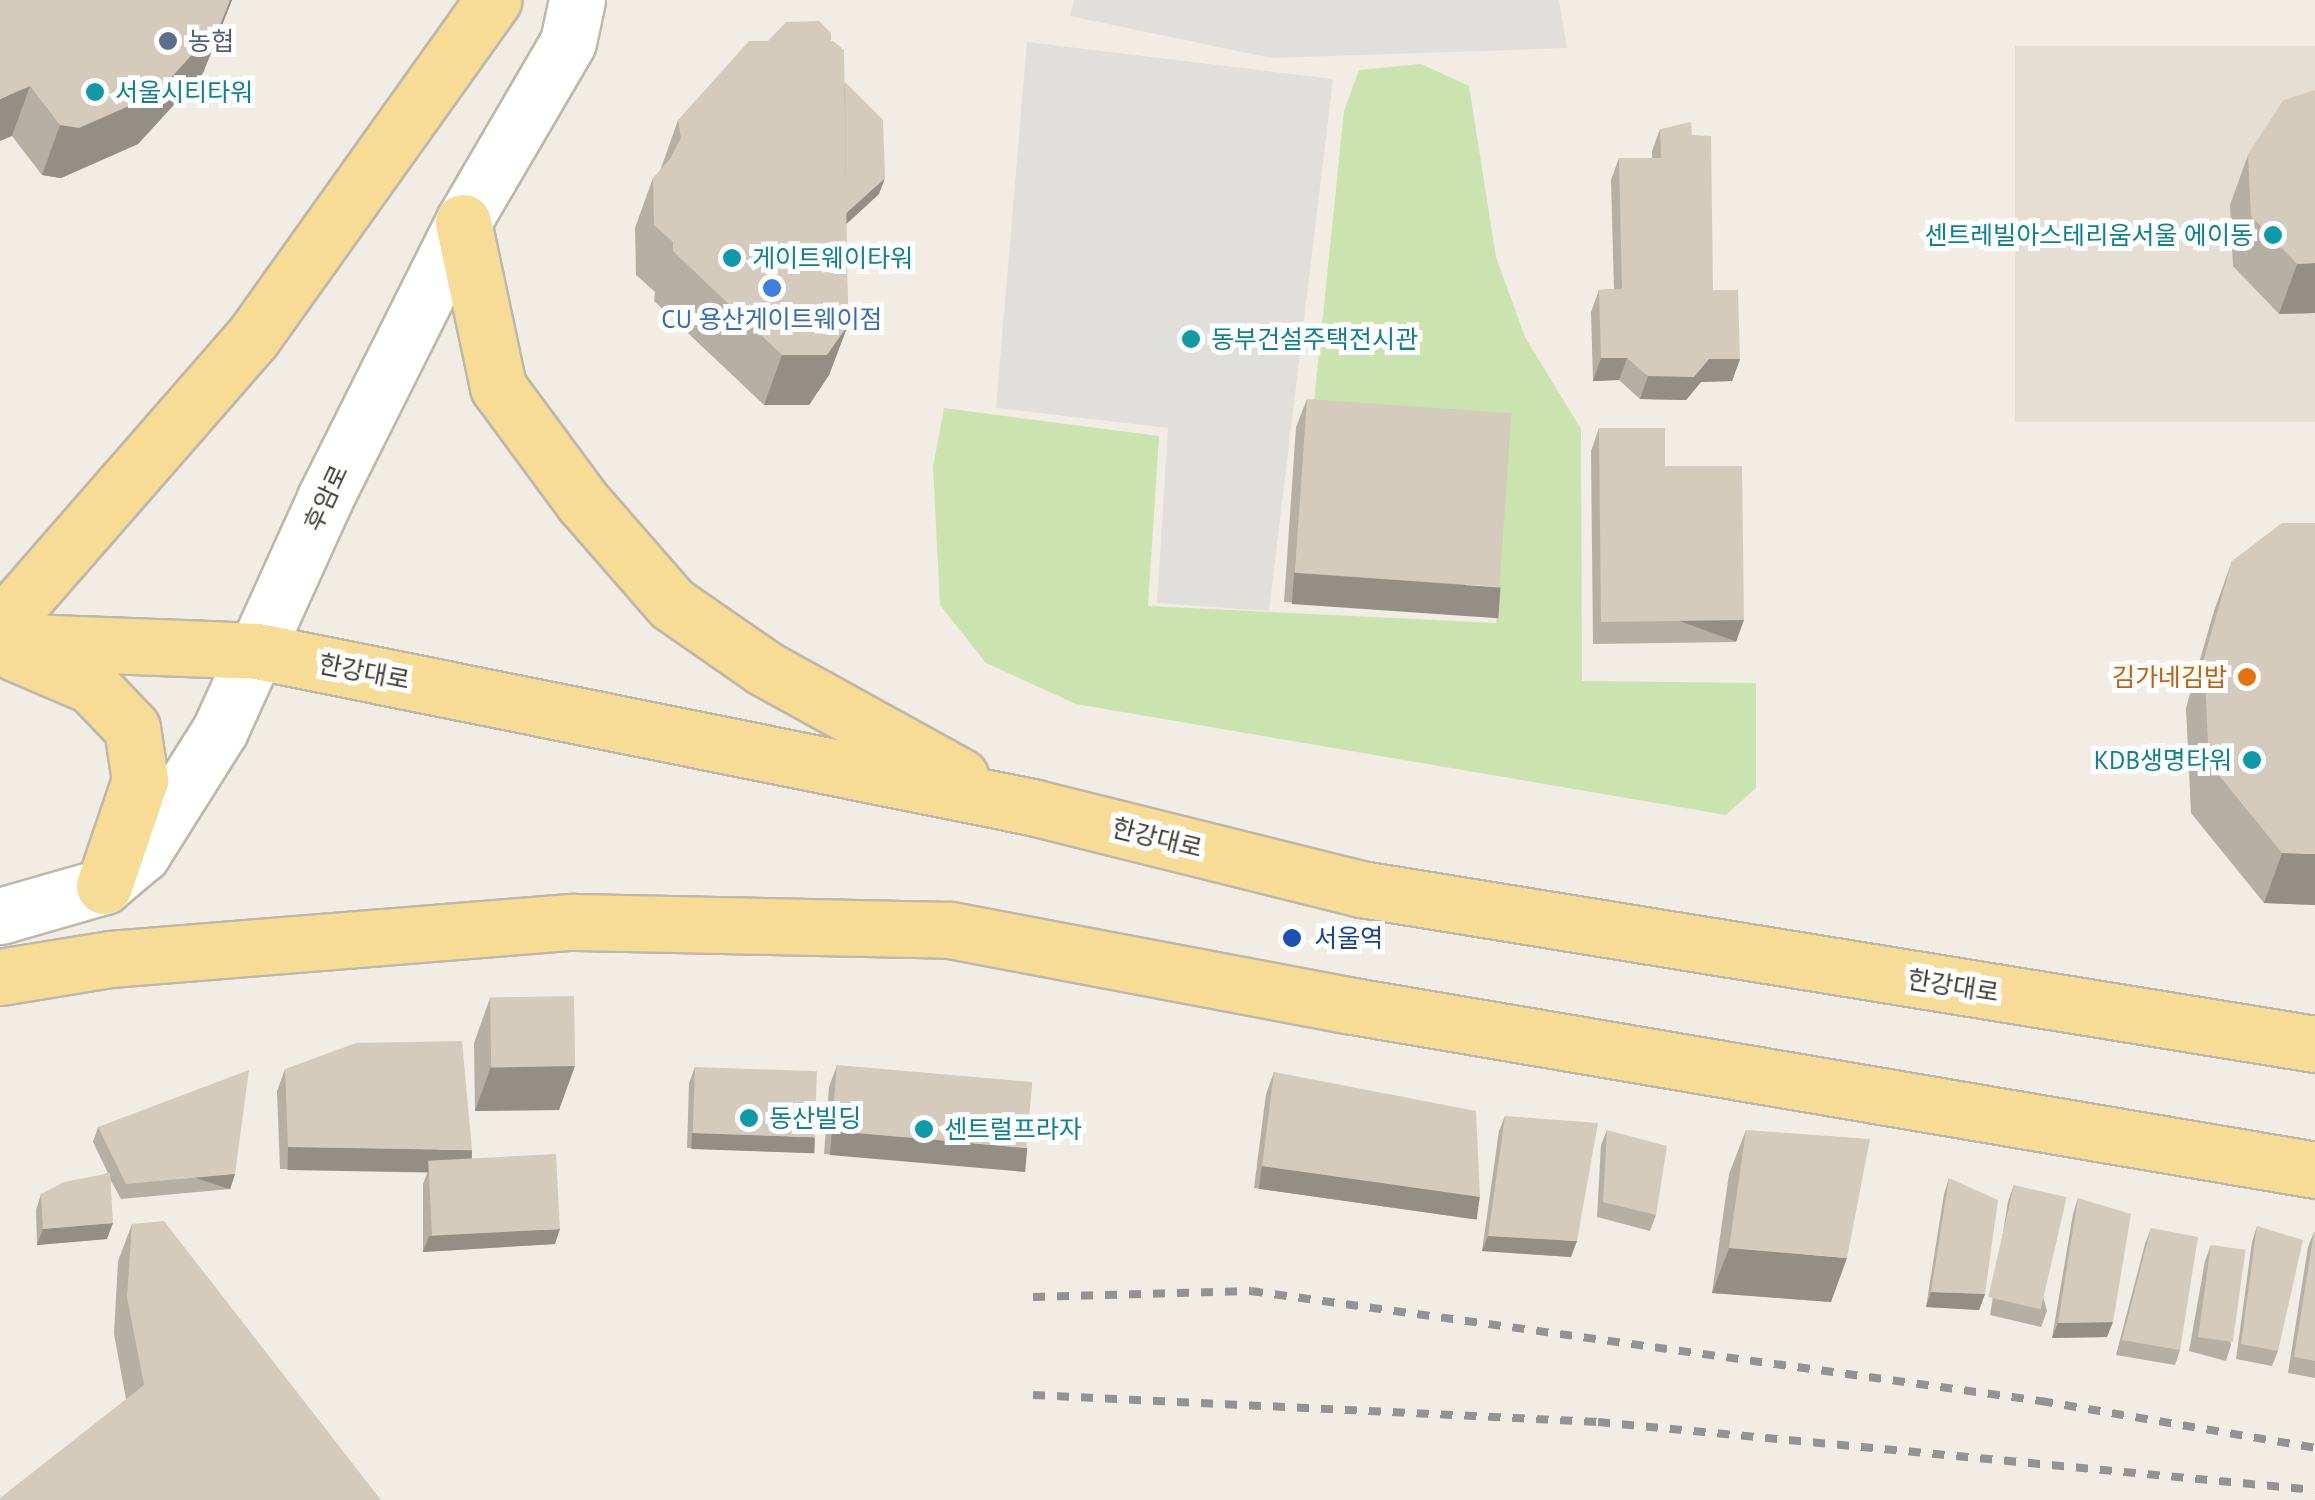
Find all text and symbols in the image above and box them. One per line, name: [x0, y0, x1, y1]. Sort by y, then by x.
place label: 농협: [188, 26, 234, 56]
marker: 농협: [157, 30, 179, 52]
place label: 서울시티타워: [115, 77, 253, 107]
marker: 서울시티타워: [84, 81, 106, 103]
place label: 센트레빌아스테리움서울 에이동: [1924, 220, 2253, 250]
marker: 센트레빌아스테리움서울 에이동: [2262, 224, 2284, 246]
place label: 게이트웨이타워: [752, 243, 913, 273]
marker: 게이트웨이타워: [721, 247, 743, 269]
marker: CU 용산게이트웨이점: [761, 277, 783, 299]
place label: CU 용산게이트웨이점: [661, 304, 883, 334]
place label: 동부건설주택전시관: [1211, 324, 1418, 354]
marker: 동부건설주택전시관: [1180, 328, 1202, 350]
street label: 후암로: [298, 460, 354, 536]
street label: 한강대로: [316, 648, 412, 696]
place label: 김가네김밥: [2112, 662, 2227, 692]
marker: 김가네김밥: [2236, 666, 2258, 688]
place label: KDB생명타워: [2094, 745, 2232, 775]
marker: KDB생명타워: [2241, 749, 2263, 771]
street label: 한강대로: [1109, 812, 1205, 864]
place label: 서울역: [1314, 923, 1383, 953]
marker: 서울역: [1279, 925, 1305, 951]
street label: 한강대로: [1905, 964, 2001, 1008]
place label: 동산빌딩: [769, 1103, 861, 1133]
marker: 동산빌딩: [738, 1107, 760, 1129]
place label: 센트럴프라자: [944, 1114, 1082, 1144]
marker: 센트럴프라자: [913, 1118, 935, 1140]

